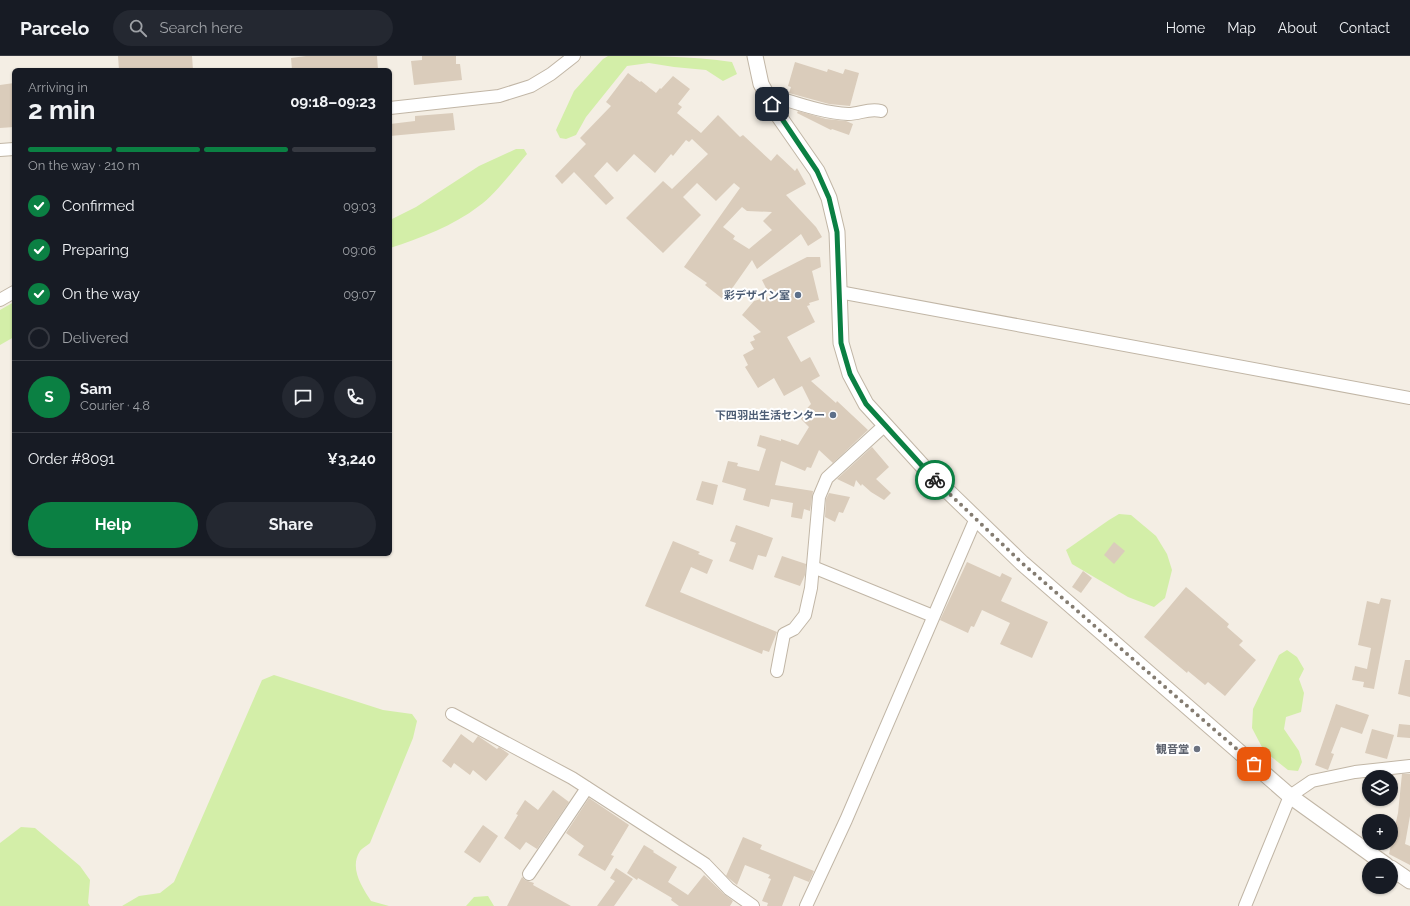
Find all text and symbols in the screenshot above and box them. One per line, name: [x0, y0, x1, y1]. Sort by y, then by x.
search box: [113, 10, 393, 46]
text: Parcelo: [20, 17, 89, 39]
icon: search: [127, 17, 149, 39]
text: Search here: [159, 19, 243, 37]
text: Home: [1166, 20, 1205, 36]
text: Map: [1227, 20, 1256, 36]
text: About: [1278, 20, 1317, 36]
text: Contact: [1339, 20, 1390, 36]
text: Arriving in: [28, 80, 88, 95]
pin: [755, 87, 789, 121]
text: 09:18–09:23: [290, 93, 376, 111]
icon: home: [761, 93, 783, 115]
text: 2 min: [28, 95, 95, 125]
text: On the way · 210 m: [28, 158, 140, 173]
icon: check: [28, 195, 50, 217]
text: Confirmed: [62, 197, 135, 215]
text: 09:03: [343, 199, 376, 214]
icon: check: [28, 239, 50, 261]
text: Preparing: [62, 241, 129, 259]
text: 09:06: [342, 243, 376, 258]
icon: check: [28, 283, 50, 305]
text: On the way: [62, 285, 140, 303]
text: 09:07: [343, 287, 376, 302]
place label: 彩デザイン室: [724, 289, 790, 302]
marker: 彩デザイン室: [793, 290, 803, 300]
text: Delivered: [62, 329, 129, 347]
button: chat: [282, 376, 324, 418]
button: phone: [334, 376, 376, 418]
text: Sam: [80, 380, 112, 398]
text: S: [44, 388, 54, 406]
text: Courier · 4.8: [80, 398, 150, 413]
place label: 下四羽出生活センター: [715, 409, 825, 422]
marker: 下四羽出生活センター: [828, 410, 838, 420]
text: Order #8091: [28, 450, 115, 468]
text: ¥3,240: [327, 450, 376, 468]
courier: [915, 460, 955, 500]
icon: bike: [924, 469, 946, 491]
button: Help: [28, 502, 198, 548]
button: Share: [206, 502, 376, 548]
place label: 観音堂: [1156, 743, 1189, 756]
marker: 観音堂: [1192, 744, 1202, 754]
pin: [1237, 747, 1271, 781]
icon: bag: [1243, 753, 1265, 775]
map controls: [1362, 770, 1398, 894]
button: layers: [1362, 770, 1398, 806]
button: +: [1362, 814, 1398, 850]
button: −: [1362, 858, 1398, 894]

